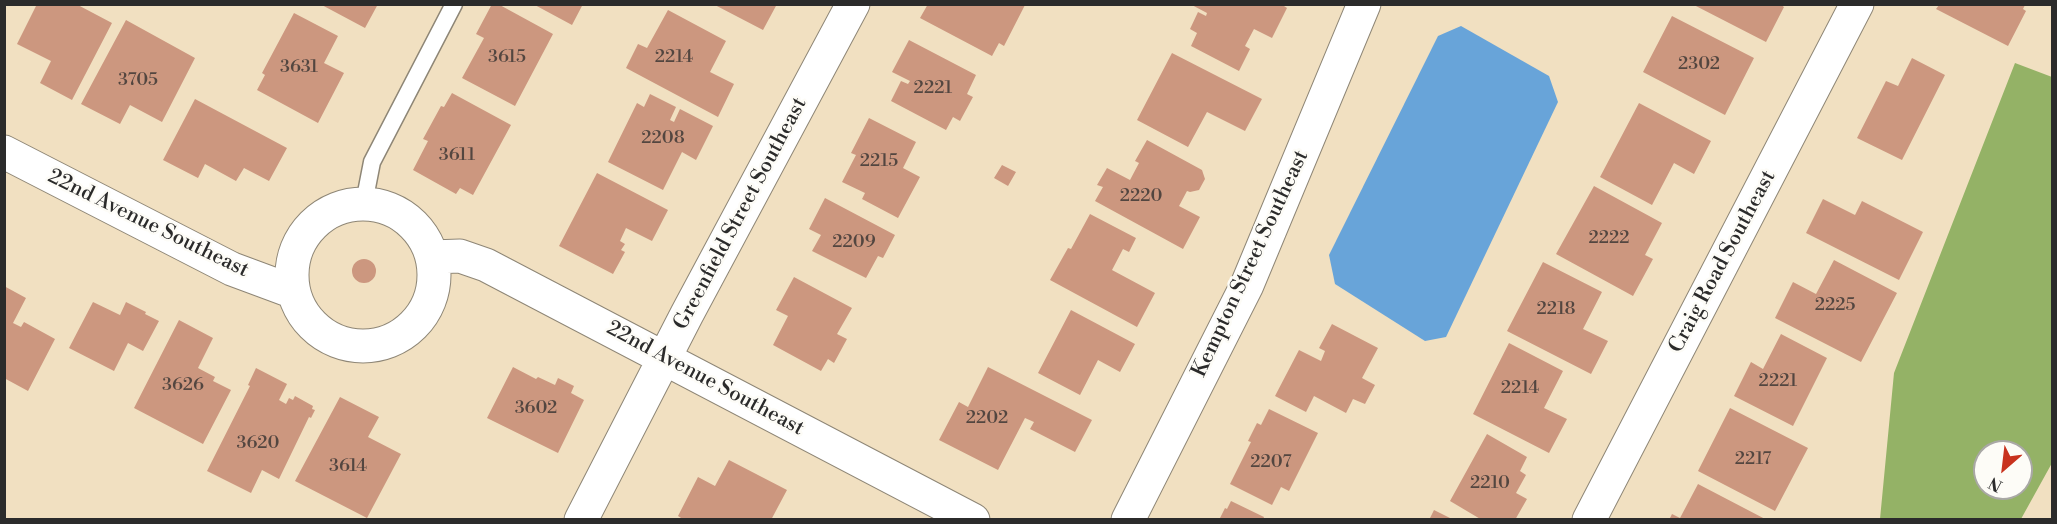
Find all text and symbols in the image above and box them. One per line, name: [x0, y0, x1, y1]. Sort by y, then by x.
house number: 3615: [488, 47, 526, 69]
house number: 2214: [655, 47, 693, 69]
house number: 2302: [1678, 54, 1720, 76]
house number: 3631: [280, 57, 318, 79]
house number: 3705: [118, 70, 158, 92]
house number: 2221: [914, 78, 952, 100]
street label: Greenfield Street Southeast: [669, 94, 813, 334]
house number: 2208: [641, 128, 685, 150]
house number: 3611: [439, 145, 475, 167]
street label: Kempton Street Southeast: [1187, 147, 1315, 381]
house number: 2215: [860, 151, 898, 173]
street label: 22nd Avenue Southeast: [43, 164, 253, 284]
street label: Craig Road Southeast: [1664, 166, 1782, 358]
house number: 2220: [1120, 186, 1162, 208]
house number: 2222: [1588, 228, 1630, 250]
house number: 2209: [832, 232, 876, 254]
house number: 2225: [1815, 295, 1855, 317]
house number: 2218: [1536, 299, 1576, 321]
street label: 22nd Avenue Southeast: [602, 316, 808, 442]
house number: 2221: [1759, 371, 1797, 393]
house number: 3626: [162, 375, 204, 397]
house number: 2214: [1501, 378, 1539, 400]
house number: 3602: [515, 398, 557, 420]
house number: 2202: [966, 408, 1008, 430]
house number: 3620: [236, 433, 280, 455]
north arrow: [1973, 440, 2033, 500]
house number: 2217: [1735, 449, 1771, 471]
house number: 2207: [1250, 452, 1292, 474]
house number: 3614: [329, 456, 367, 478]
text: N: [1985, 472, 2006, 496]
house number: 2210: [1470, 473, 1510, 495]

